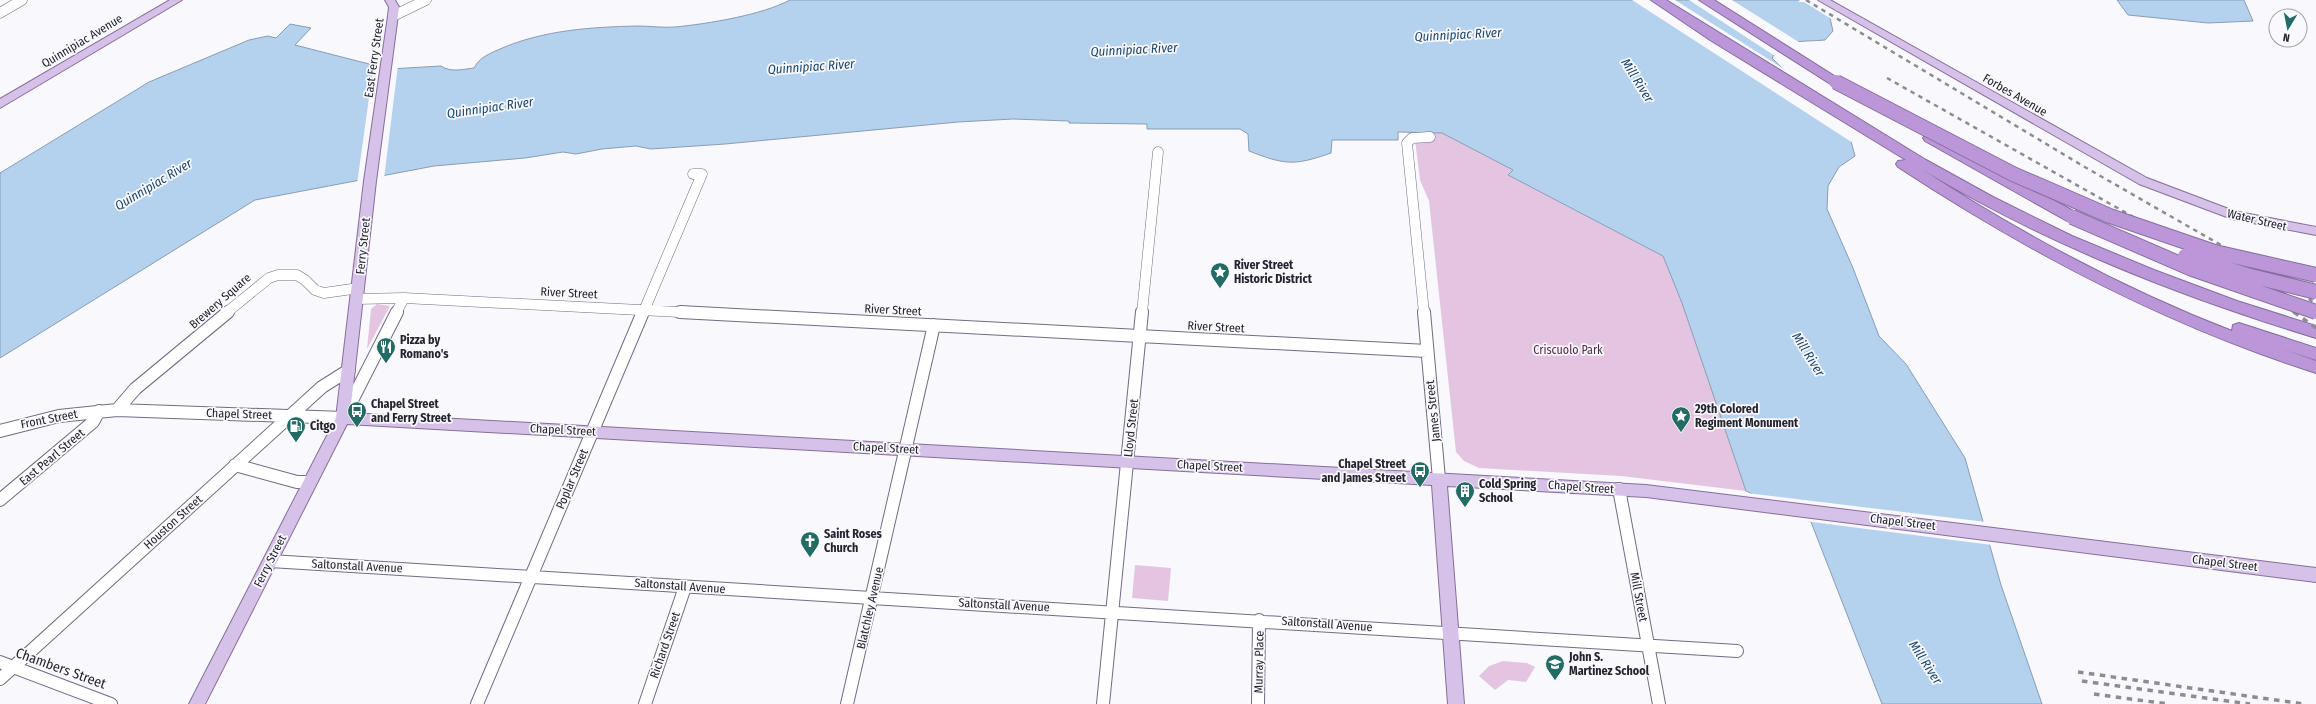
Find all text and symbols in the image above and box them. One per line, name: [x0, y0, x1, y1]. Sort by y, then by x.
north arrow: [2268, 8, 2308, 48]
street label: Quinnipiac Avenue: [39, 11, 125, 71]
street label: East Ferry Street: [362, 17, 387, 99]
water label: Quinnipiac River: [1414, 25, 1502, 44]
text: N: [2282, 30, 2291, 44]
water label: Quinnipiac River: [1090, 40, 1178, 59]
water label: Quinnipiac River: [767, 56, 855, 77]
water label: Mill River: [1618, 56, 1657, 105]
street label: Forbes Avenue: [1980, 71, 2050, 119]
water label: Quinnipiac River: [446, 94, 535, 121]
water label: Quinnipiac River: [112, 155, 195, 213]
street label: Water Street: [2226, 206, 2288, 234]
street label: Ferry Street: [353, 217, 373, 275]
place label: River Street Historic District: [1234, 258, 1313, 286]
place icon: River Street Historic District: [1209, 261, 1231, 289]
street label: Brewery Square: [186, 270, 254, 331]
street label: River Street: [540, 285, 598, 301]
street label: River Street: [864, 302, 922, 318]
street label: River Street: [1187, 319, 1245, 335]
water label: Mill River: [1789, 330, 1828, 379]
place label: Pizza by Romano's: [400, 333, 449, 361]
restaurant icon: Pizza by Romano's: [375, 336, 397, 364]
park label: Criscuolo Park: [1533, 343, 1603, 357]
street label: James Street: [1423, 379, 1443, 442]
place label: Chapel Street and Ferry Street: [371, 397, 452, 425]
street label: Lloyd Street: [1121, 398, 1141, 458]
bus stop icon: Chapel Street and Ferry Street: [346, 400, 368, 428]
place label: 29th Colored Regiment Monument: [1694, 402, 1799, 430]
place icon: 29th Colored Regiment Monument: [1670, 405, 1692, 433]
street label: Chapel Street: [206, 406, 272, 422]
street label: Front Street: [19, 407, 79, 431]
fuel station icon: Citgo: [285, 415, 307, 443]
place label: Citgo: [310, 419, 336, 433]
street label: Chapel Street: [530, 421, 596, 439]
street label: East Pearl Street: [17, 426, 87, 488]
street label: Chapel Street: [853, 439, 919, 457]
street label: Poplar Street: [553, 447, 591, 511]
street label: Chapel Street: [1177, 457, 1243, 475]
place label: Chapel Street and James Street: [1321, 457, 1407, 485]
bus stop icon: Chapel Street and James Street: [1409, 460, 1431, 488]
place label: Cold Spring School: [1479, 477, 1536, 505]
street label: Chapel Street: [1548, 478, 1614, 496]
building icon: Cold Spring School: [1454, 480, 1476, 508]
street label: Houston Street: [141, 492, 205, 552]
street label: Chapel Street: [1869, 511, 1937, 533]
place label: Saint Roses Church: [824, 527, 883, 555]
church icon: Saint Roses Church: [799, 530, 821, 558]
street label: Ferry Street: [251, 532, 289, 589]
street label: Chapel Street: [2191, 552, 2259, 574]
street label: Saltonstall Avenue: [311, 557, 403, 575]
street label: Blatchley Avenue: [854, 565, 886, 650]
street label: Mill Street: [1627, 571, 1651, 623]
street label: Saltonstall Avenue: [634, 576, 726, 596]
street label: Saltonstall Avenue: [958, 596, 1050, 614]
street label: Richard Street: [647, 610, 683, 680]
street label: Saltonstall Avenue: [1281, 614, 1373, 634]
street label: Murray Place: [1251, 630, 1267, 693]
water label: Mill River: [1906, 638, 1945, 687]
street label: Chambers Street: [13, 644, 109, 693]
place label: John S. Martinez School: [1568, 650, 1650, 678]
school or university icon: John S. Martinez School: [1544, 653, 1566, 681]

